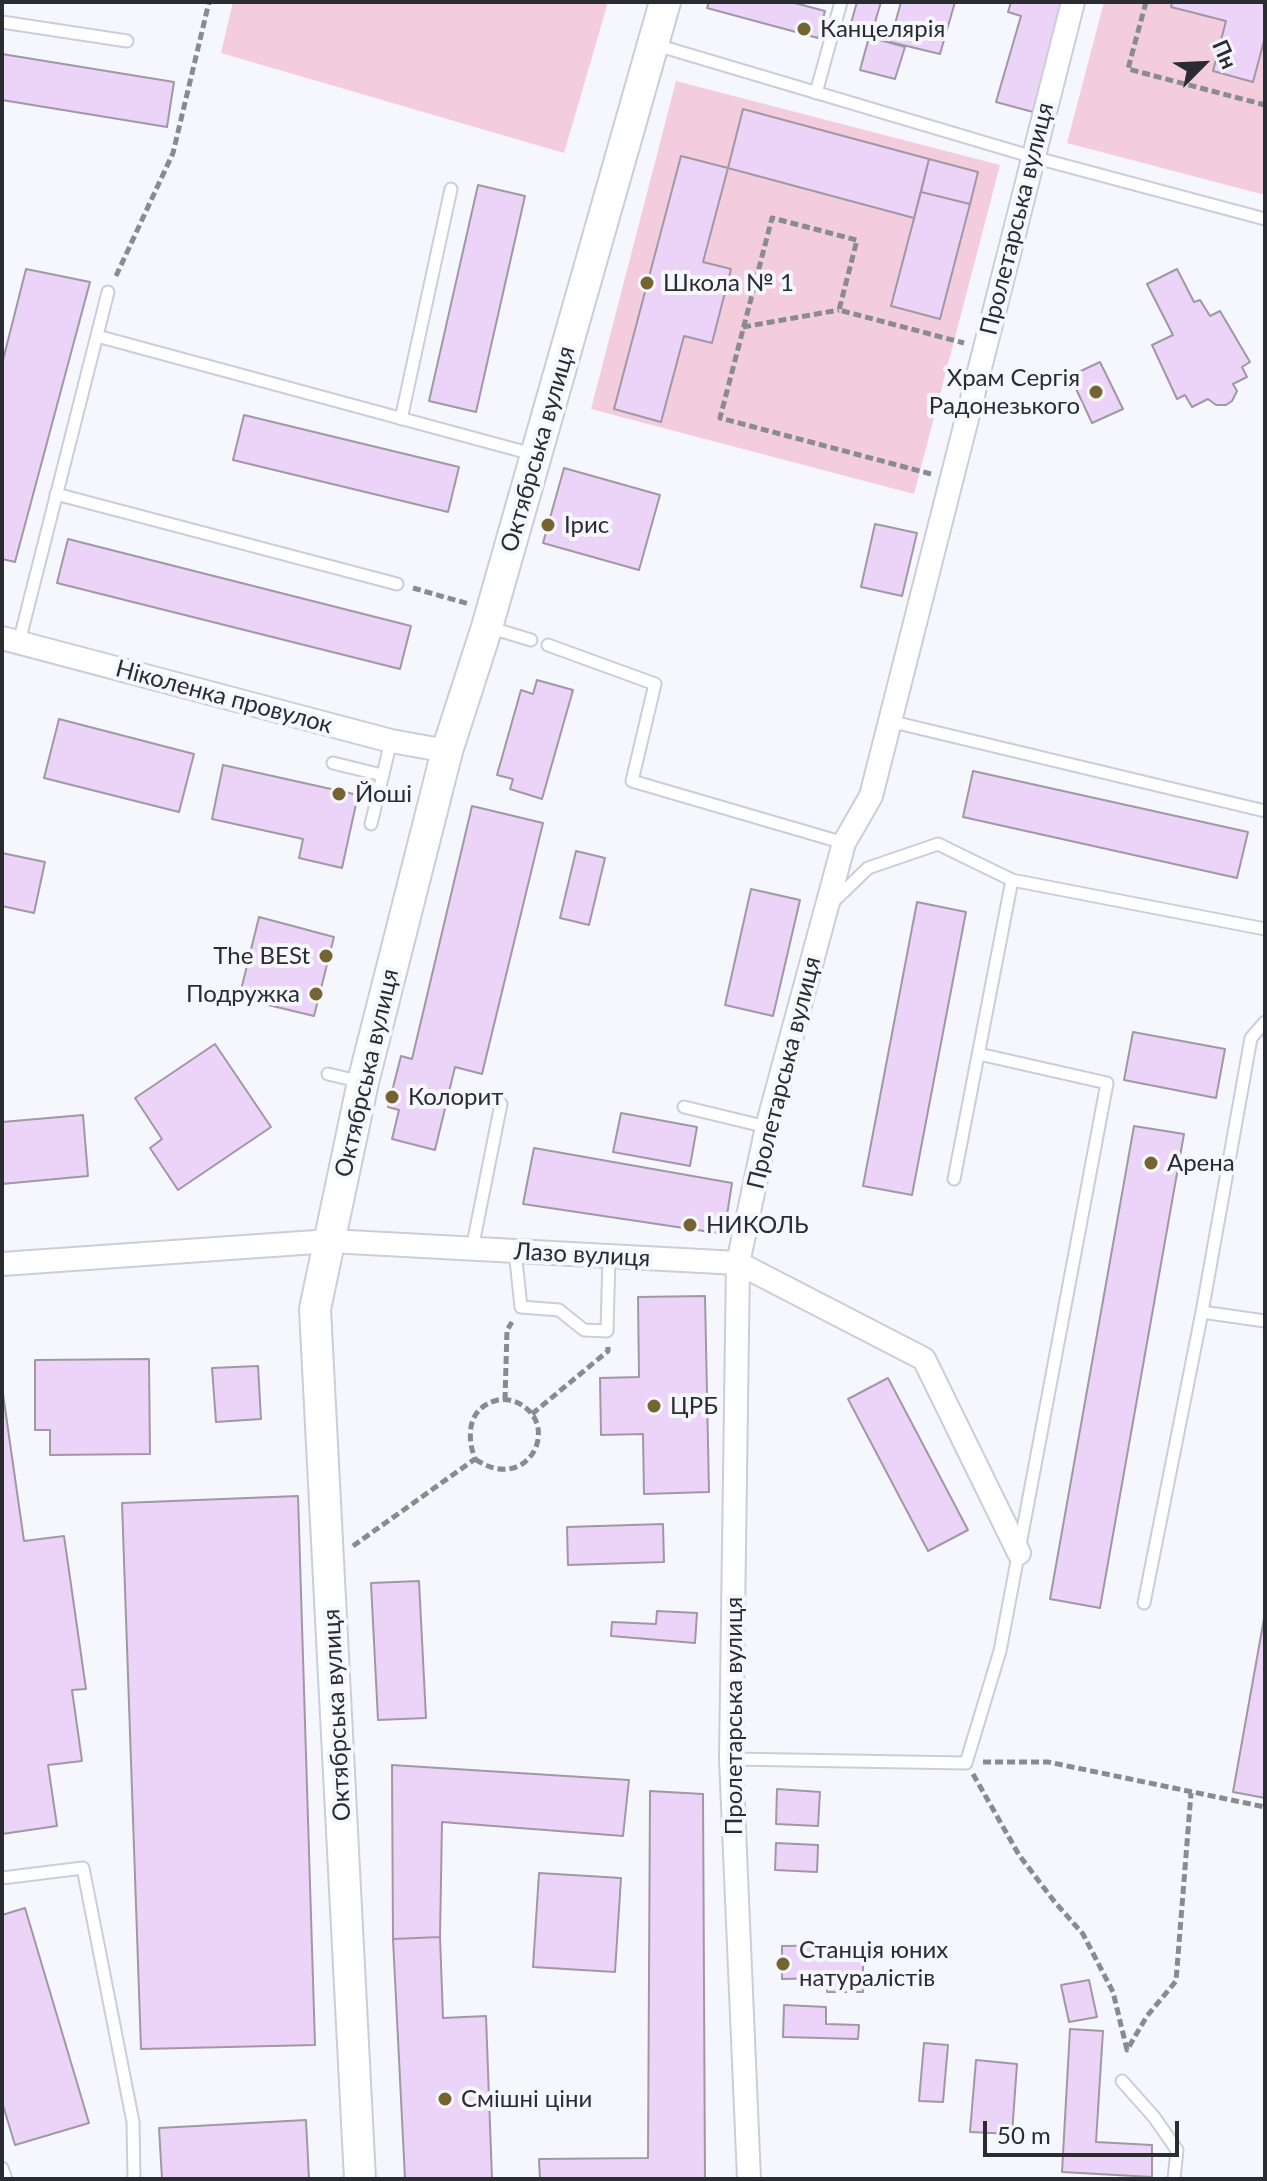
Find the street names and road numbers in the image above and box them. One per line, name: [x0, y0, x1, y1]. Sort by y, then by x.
street label: Пролетарська вулиця: [974, 100, 1060, 338]
street label: Октябрська вулиця: [495, 343, 581, 555]
street label: Ніколенка провулок: [112, 654, 336, 740]
street label: Пролетарська вулиця: [741, 954, 827, 1192]
street label: Октябрська вулиця: [329, 966, 405, 1180]
street label: Лазо вулиця: [513, 1237, 651, 1273]
street label: Пролетарська вулиця: [720, 1597, 748, 1835]
street label: Октябрська вулиця: [317, 1608, 357, 1822]

